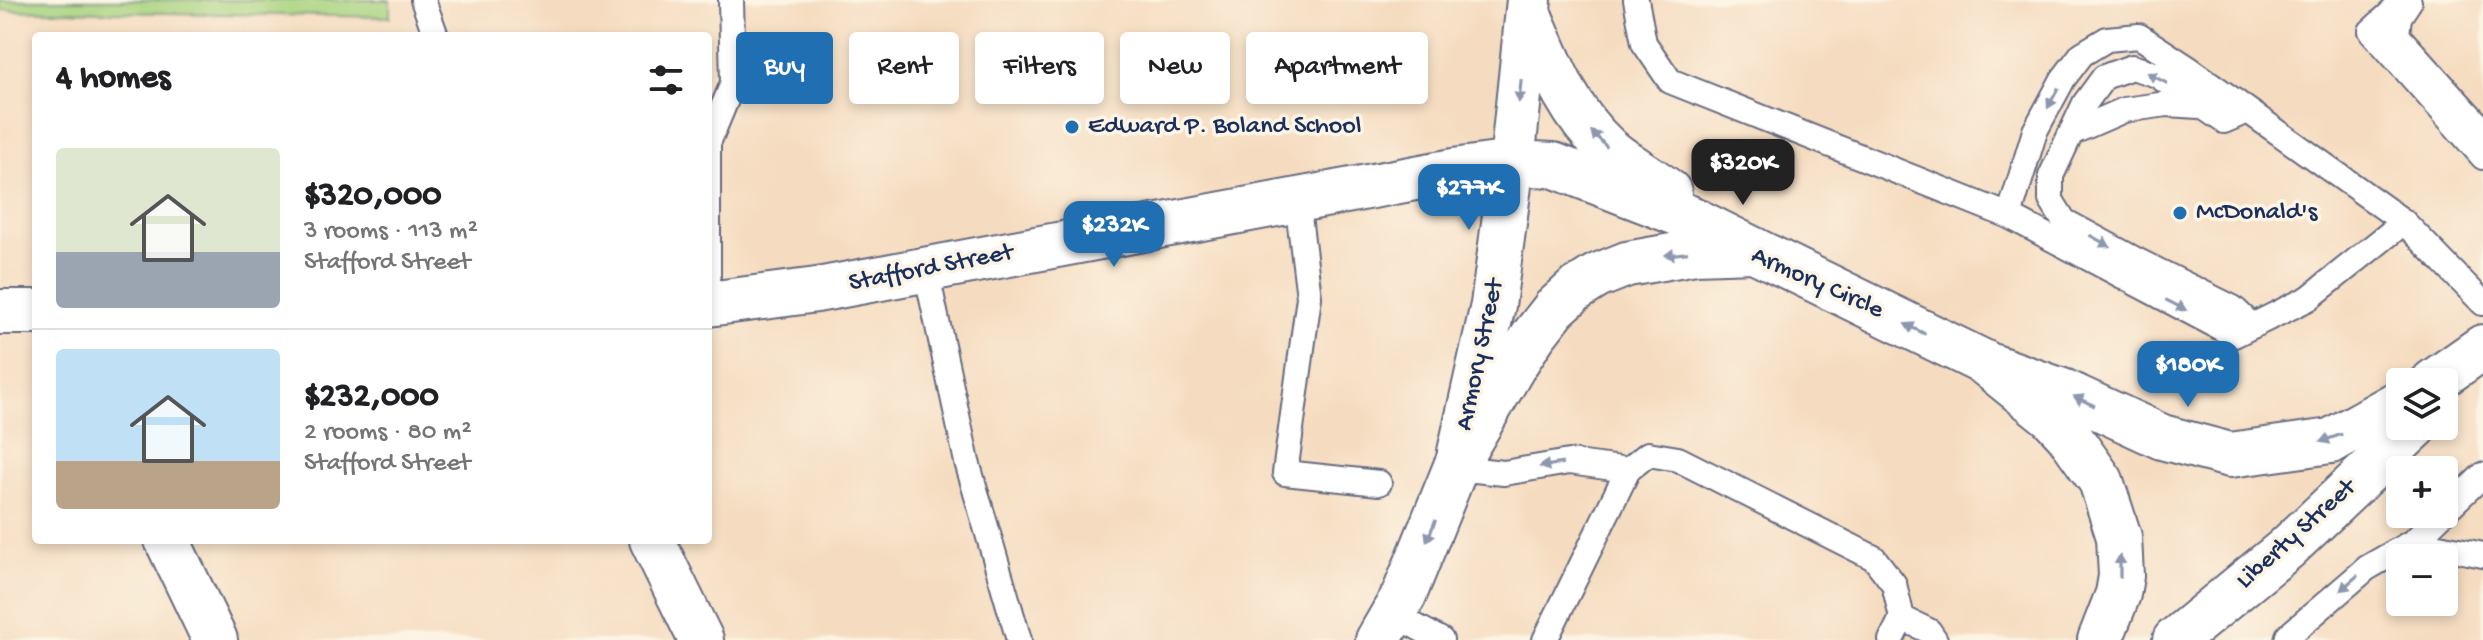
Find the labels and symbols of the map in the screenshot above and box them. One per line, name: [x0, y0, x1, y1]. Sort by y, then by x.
one-way arrow: [2146, 71, 2168, 85]
one-way arrow: [1514, 79, 1527, 104]
one-way arrow: [2046, 86, 2059, 109]
place label: Edward P. Boland School: [1088, 112, 1362, 143]
marker: Edward P. Boland School: [1063, 118, 1081, 136]
one-way arrow: [1591, 130, 1609, 149]
pin: $320K: [1687, 139, 1799, 207]
pin: $277K: [1413, 164, 1525, 232]
place label: McDonald's: [2196, 198, 2319, 229]
pin: $232K: [1058, 201, 1170, 269]
marker: McDonald's: [2171, 204, 2189, 222]
one-way arrow: [2089, 234, 2112, 247]
street label: Stafford Street: [846, 237, 1018, 300]
street label: Armory Circle: [1746, 241, 1888, 327]
one-way arrow: [1663, 248, 1688, 261]
street label: Armory Street: [1450, 274, 1513, 434]
one-way arrow: [2165, 298, 2188, 312]
one-way arrow: [1903, 322, 1927, 336]
pin: $180K: [2132, 341, 2244, 409]
one-way arrow: [2072, 394, 2095, 408]
one-way arrow: [2319, 433, 2343, 445]
one-way arrow: [1538, 459, 1563, 471]
street label: Liberty Street: [2231, 472, 2365, 597]
one-way arrow: [1424, 519, 1437, 543]
one-way arrow: [2114, 553, 2126, 578]
one-way arrow: [2340, 574, 2360, 591]

